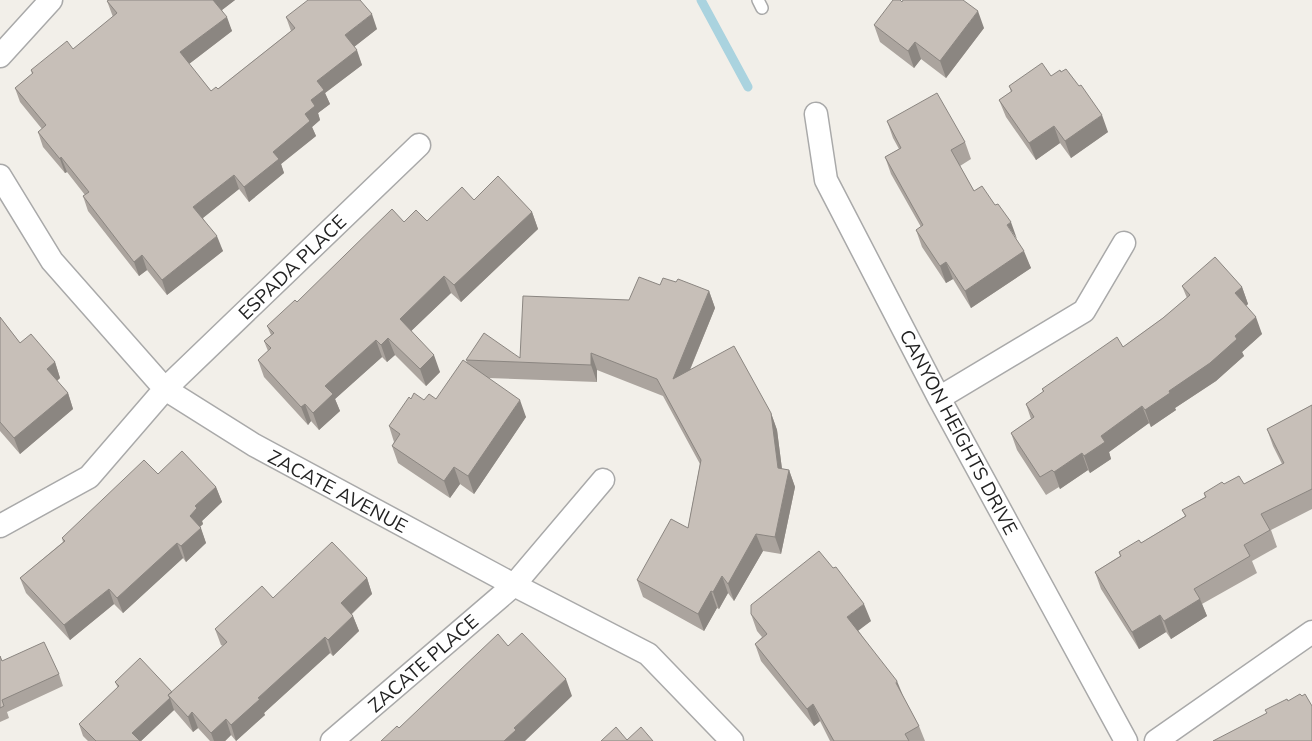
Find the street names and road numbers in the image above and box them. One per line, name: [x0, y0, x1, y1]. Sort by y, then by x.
street label: ESPADA PLACE: [233, 209, 351, 325]
street label: CANYON HEIGHTS DRIVE: [895, 325, 1023, 539]
street label: ZACATE AVENUE: [264, 444, 412, 538]
street label: ZACATE PLACE: [363, 609, 483, 717]

